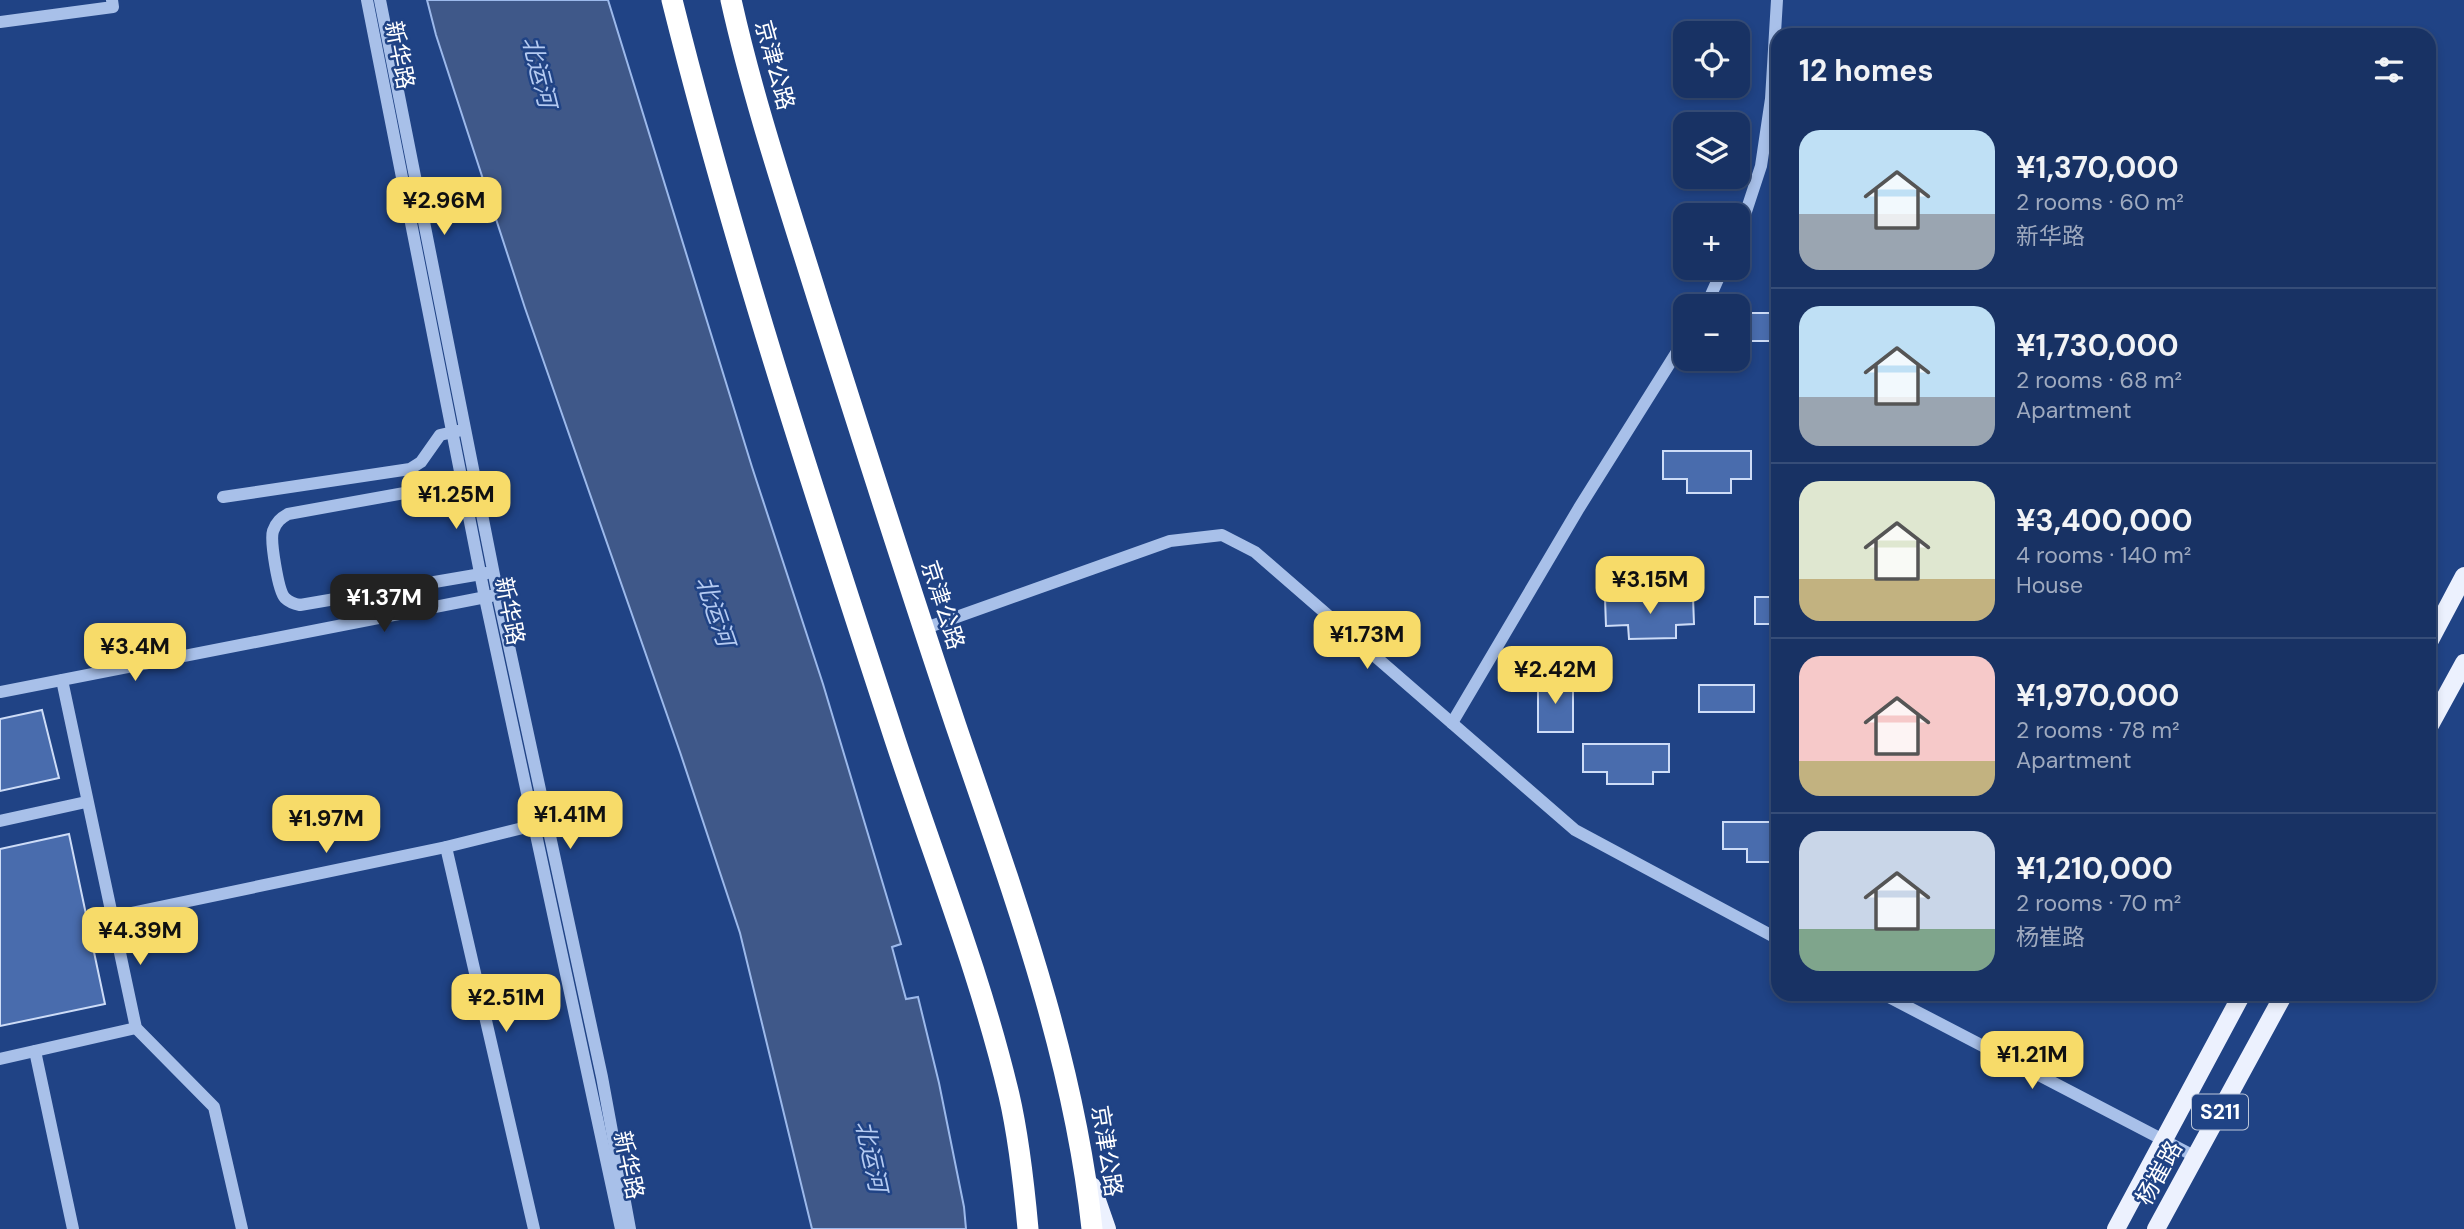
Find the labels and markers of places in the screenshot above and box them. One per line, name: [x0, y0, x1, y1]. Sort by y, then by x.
pin: ¥2.96M: [387, 177, 501, 237]
pin: ¥1.25M: [399, 472, 513, 531]
pin: ¥3.15M: [1593, 556, 1707, 616]
pin: ¥1.37M: [327, 574, 441, 634]
pin: ¥1.73M: [1310, 612, 1424, 671]
pin: ¥3.4M: [86, 624, 184, 683]
pin: ¥2.42M: [1498, 646, 1612, 706]
pin: ¥1.41M: [513, 792, 627, 851]
pin: ¥1.97M: [269, 796, 383, 855]
pin: ¥4.39M: [83, 908, 197, 967]
pin: ¥2.51M: [449, 974, 563, 1034]
pin: ¥1.21M: [1975, 1032, 2089, 1091]

